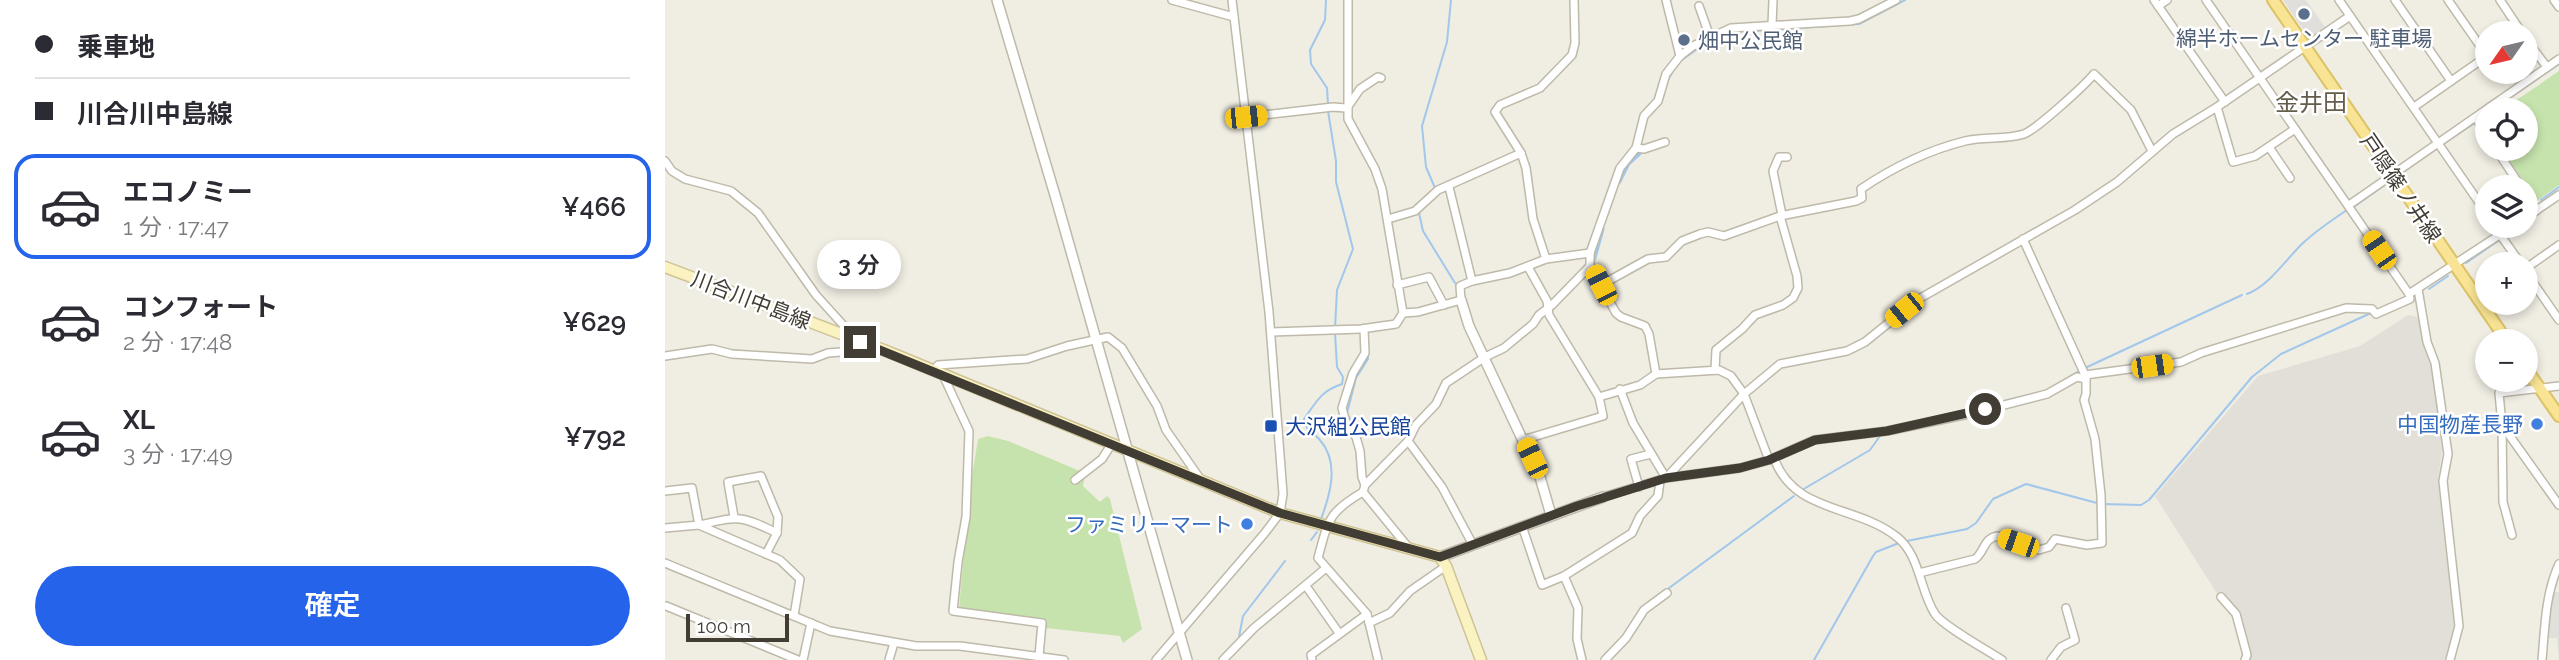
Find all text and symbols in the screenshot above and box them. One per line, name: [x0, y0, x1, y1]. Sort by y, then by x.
marker: 綿半ホームセンター 駐車場: [2296, 6, 2312, 22]
north arrow: [2475, 21, 2537, 84]
map controls: [2475, 21, 2538, 392]
place label: 綿半ホームセンター 駐車場: [2176, 26, 2432, 51]
place label: 畑中公民館: [1698, 28, 1803, 53]
text: 乗車地: [77, 32, 155, 62]
marker: 畑中公民館: [1676, 32, 1692, 48]
district label: 金井田: [2275, 88, 2347, 117]
button: locate: [2475, 98, 2538, 161]
text: 川合川中島線: [77, 99, 233, 129]
car: [1225, 104, 1268, 130]
street label: 戸隠篠ノ井線: [2355, 129, 2447, 247]
icon: car: [39, 175, 102, 238]
button: layers: [2475, 175, 2538, 238]
text: エコノミー: [123, 177, 253, 207]
text: ¥466: [562, 192, 626, 222]
text: 1 分 · 17:47: [123, 213, 229, 240]
car: [2359, 227, 2400, 273]
callout: 3 分: [818, 240, 902, 290]
text: 3 分: [838, 251, 880, 278]
button: +: [2475, 252, 2538, 315]
car: [1583, 262, 1620, 308]
street label: 川合川中島線: [688, 266, 814, 334]
car: [1882, 289, 1927, 331]
icon: car: [39, 290, 102, 353]
text: コンフォート: [123, 292, 278, 322]
text: ¥629: [562, 307, 626, 337]
route end: [844, 326, 876, 358]
text: 2 分 · 17:48: [123, 328, 232, 355]
button: −: [2475, 329, 2538, 392]
car: [2130, 353, 2175, 379]
route start: [1969, 393, 2001, 425]
icon: car: [39, 405, 102, 468]
text: XL: [123, 405, 155, 435]
place label: 中国物産長野: [2397, 412, 2523, 437]
place label: 大沢組公民館: [1285, 414, 1411, 439]
marker: 中国物産長野: [2529, 416, 2545, 432]
marker: 大沢組公民館: [1263, 418, 1279, 434]
text: ¥792: [564, 422, 626, 452]
car: [1514, 435, 1551, 481]
text: 3 分 · 17:49: [123, 440, 233, 467]
place label: ファミリーマート: [1065, 512, 1233, 537]
marker: ファミリーマート: [1239, 516, 1255, 532]
car: [1995, 526, 2042, 560]
button: 確定: [35, 566, 630, 646]
scale bar: [686, 611, 789, 643]
text: 100 m: [697, 615, 751, 637]

